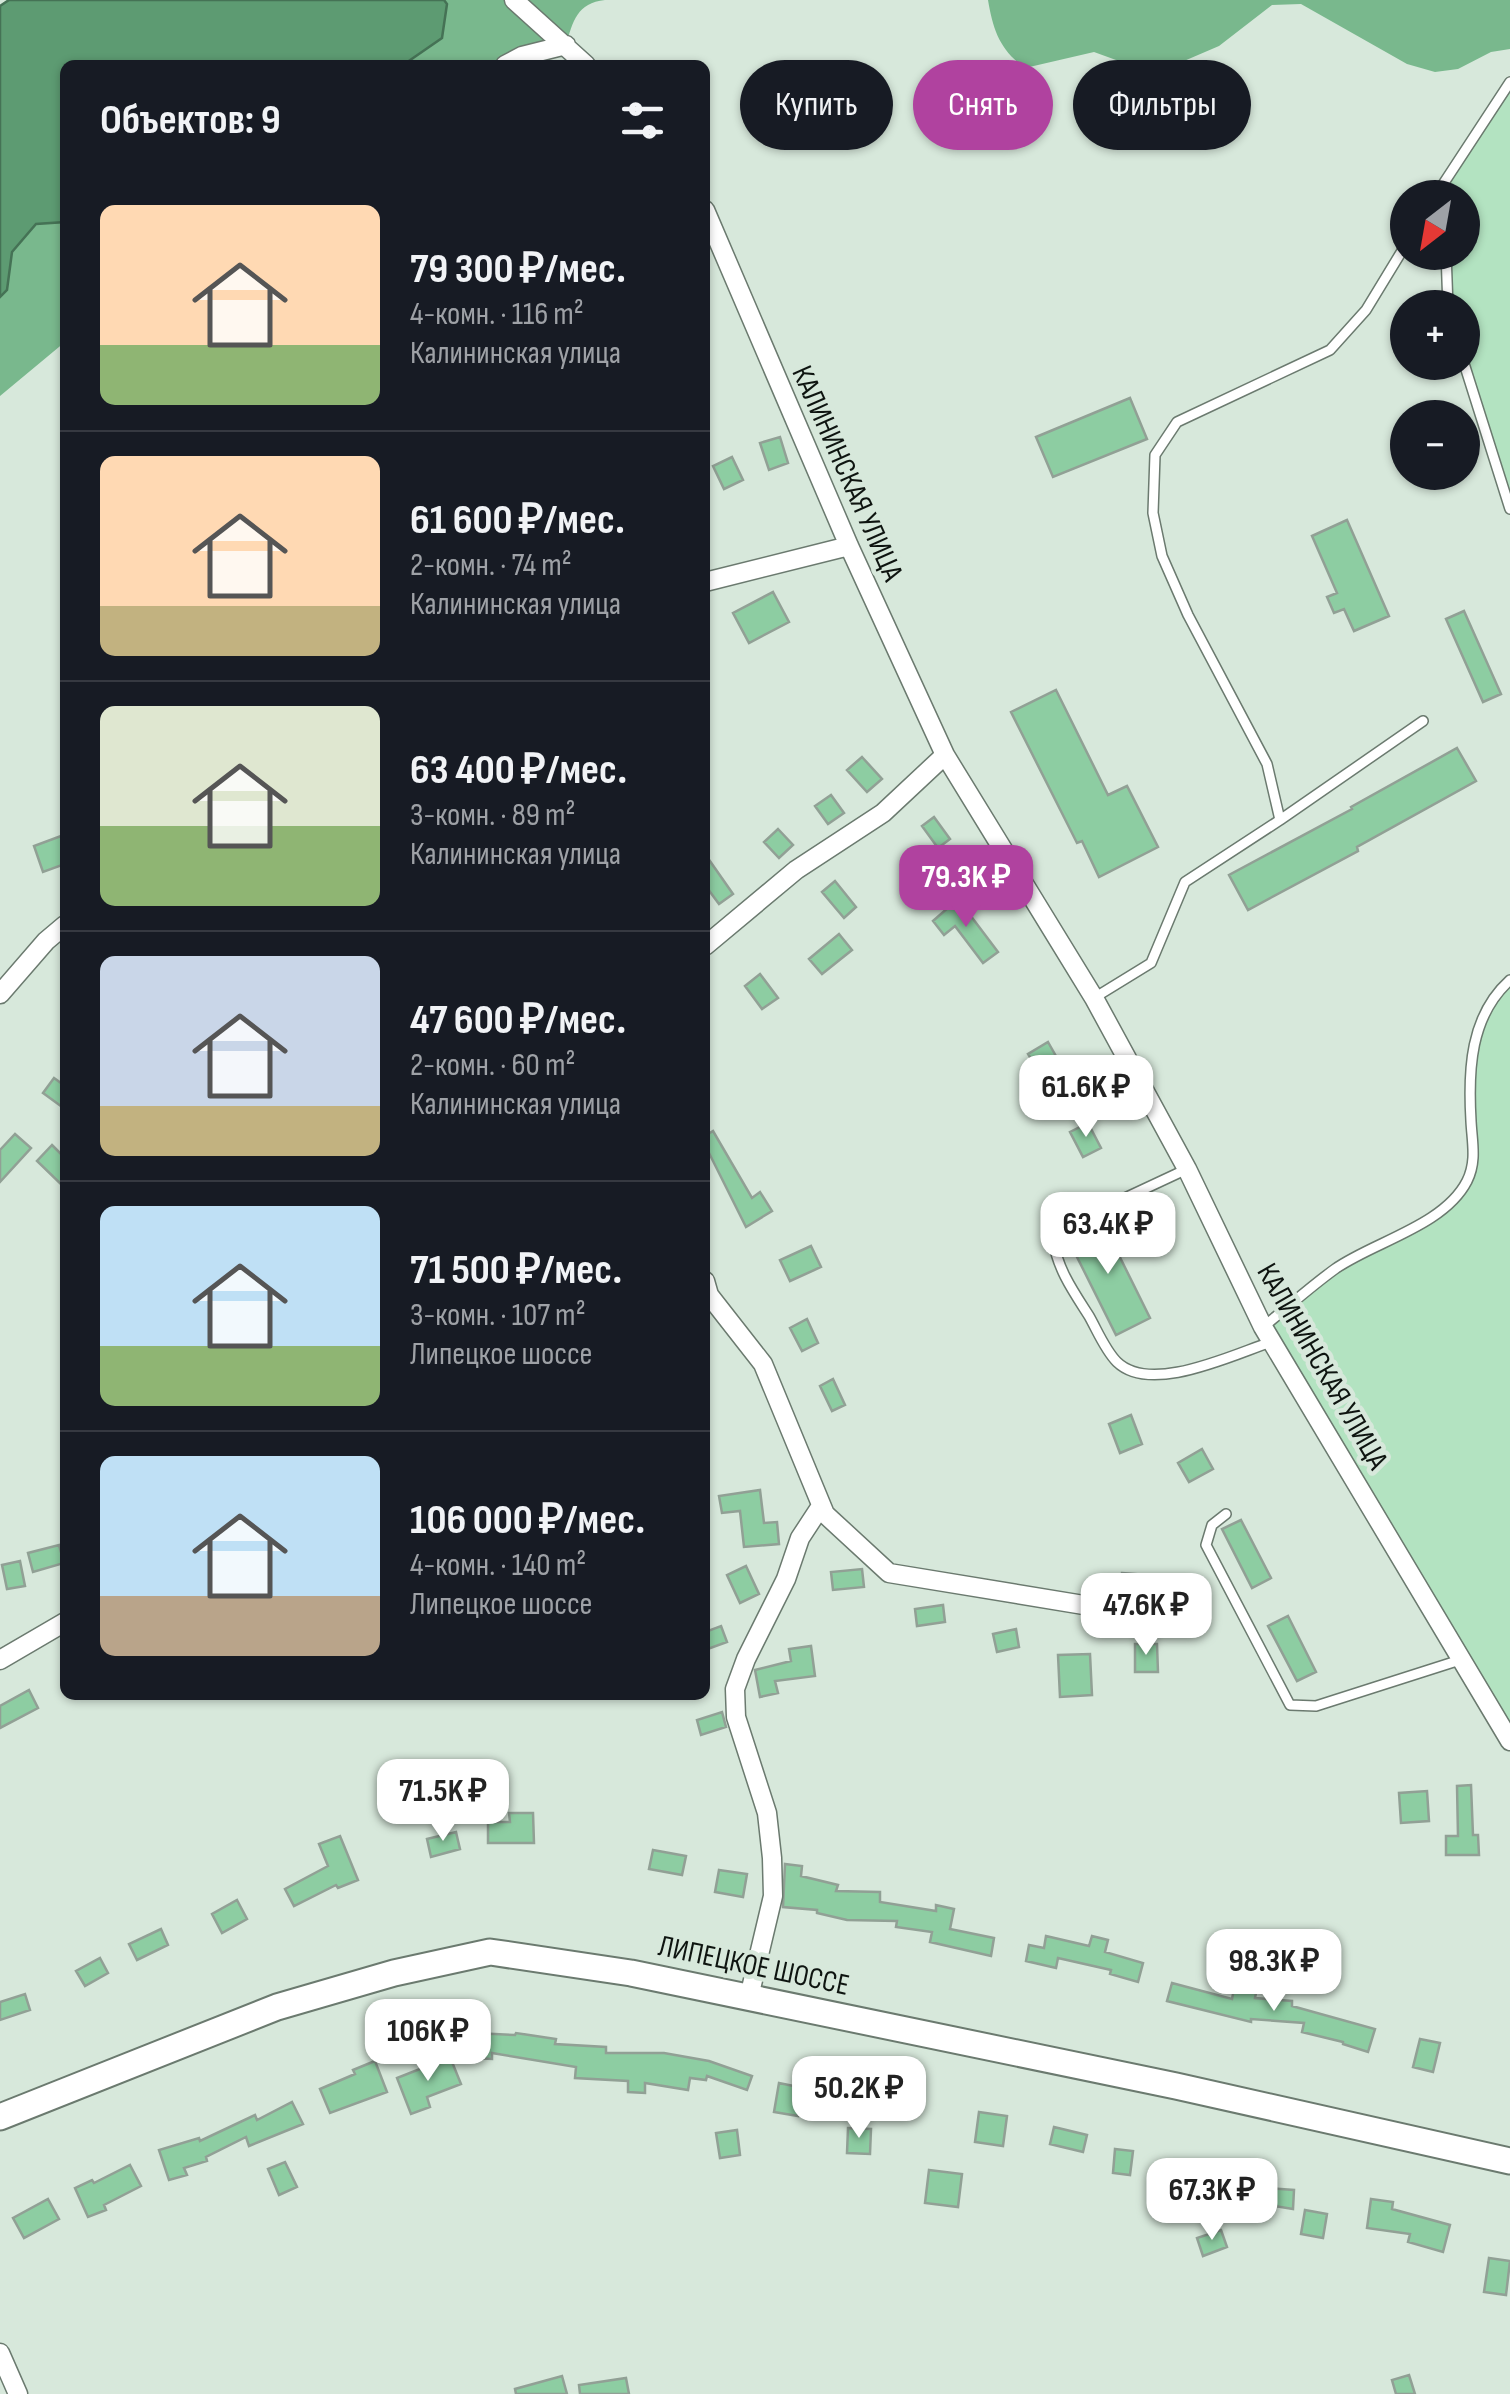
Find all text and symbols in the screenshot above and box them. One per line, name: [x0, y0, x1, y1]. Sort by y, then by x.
chip: Купить: [740, 60, 893, 150]
chip: Снять: [913, 60, 1053, 150]
chip: Фильтры: [1073, 60, 1251, 150]
icon: filters: [615, 93, 670, 148]
text: Объектов: 9: [100, 95, 281, 146]
north arrow: [1390, 180, 1480, 270]
map controls: [1390, 180, 1480, 490]
text: 79 300 ₽/мес.: [410, 244, 626, 295]
icon: home: [180, 245, 300, 365]
button: +: [1390, 290, 1480, 380]
text: 4-комн. · 116 m²: [410, 295, 584, 334]
text: Калининская улица: [410, 334, 621, 373]
street label: КАЛИНИНСКАЯ УЛИЦА: [784, 360, 911, 587]
button: −: [1390, 400, 1480, 490]
text: 61 600 ₽/мес.: [410, 495, 625, 546]
icon: home: [180, 496, 300, 616]
text: 2-комн. · 74 m²: [410, 546, 572, 585]
text: Калининская улица: [410, 585, 621, 624]
text: 63 400 ₽/мес.: [410, 745, 627, 796]
icon: home: [180, 746, 300, 866]
text: 3-комн. · 89 m²: [410, 796, 576, 835]
text: Калининская улица: [410, 835, 621, 874]
pin: 79.3K ₽: [874, 845, 1058, 930]
text: 79.3K ₽: [921, 858, 1011, 897]
text: 47 600 ₽/мес.: [410, 995, 626, 1046]
icon: home: [180, 996, 300, 1116]
text: 2-комн. · 60 m²: [410, 1046, 575, 1085]
pin: 61.6K ₽: [994, 1055, 1178, 1140]
text: 61.6K ₽: [1041, 1068, 1131, 1107]
text: Калининская улица: [410, 1085, 621, 1124]
pin: 63.4K ₽: [1016, 1192, 1200, 1277]
text: 63.4K ₽: [1062, 1205, 1154, 1244]
text: 71 500 ₽/мес.: [410, 1245, 622, 1296]
icon: home: [180, 1246, 300, 1366]
street label: КАЛИНИНСКАЯ УЛИЦА: [1249, 1257, 1396, 1476]
text: 3-комн. · 107 m²: [410, 1296, 586, 1335]
text: Липецкое шоссе: [410, 1335, 592, 1374]
text: 106 000 ₽/мес.: [410, 1495, 645, 1546]
icon: home: [180, 1496, 300, 1616]
text: 4-комн. · 140 m²: [410, 1546, 586, 1585]
pin: 47.6K ₽: [1054, 1573, 1238, 1658]
text: Липецкое шоссе: [410, 1585, 592, 1624]
text: 47.6K ₽: [1103, 1586, 1189, 1625]
pin: 71.5K ₽: [351, 1759, 535, 1844]
text: 71.5K ₽: [399, 1772, 487, 1811]
street label: ЛИПЕЦКОЕ ШОССЕ: [655, 1928, 852, 2004]
pin: 98.3K ₽: [1182, 1929, 1366, 2014]
text: 98.3K ₽: [1228, 1942, 1320, 1981]
pin: 106K ₽: [347, 1999, 509, 2084]
text: 106K ₽: [387, 2012, 469, 2051]
pin: 50.2K ₽: [767, 2056, 951, 2141]
text: 50.2K ₽: [814, 2069, 904, 2108]
pin: 67.3K ₽: [1120, 2158, 1304, 2243]
text: 67.3K ₽: [1168, 2171, 1256, 2210]

